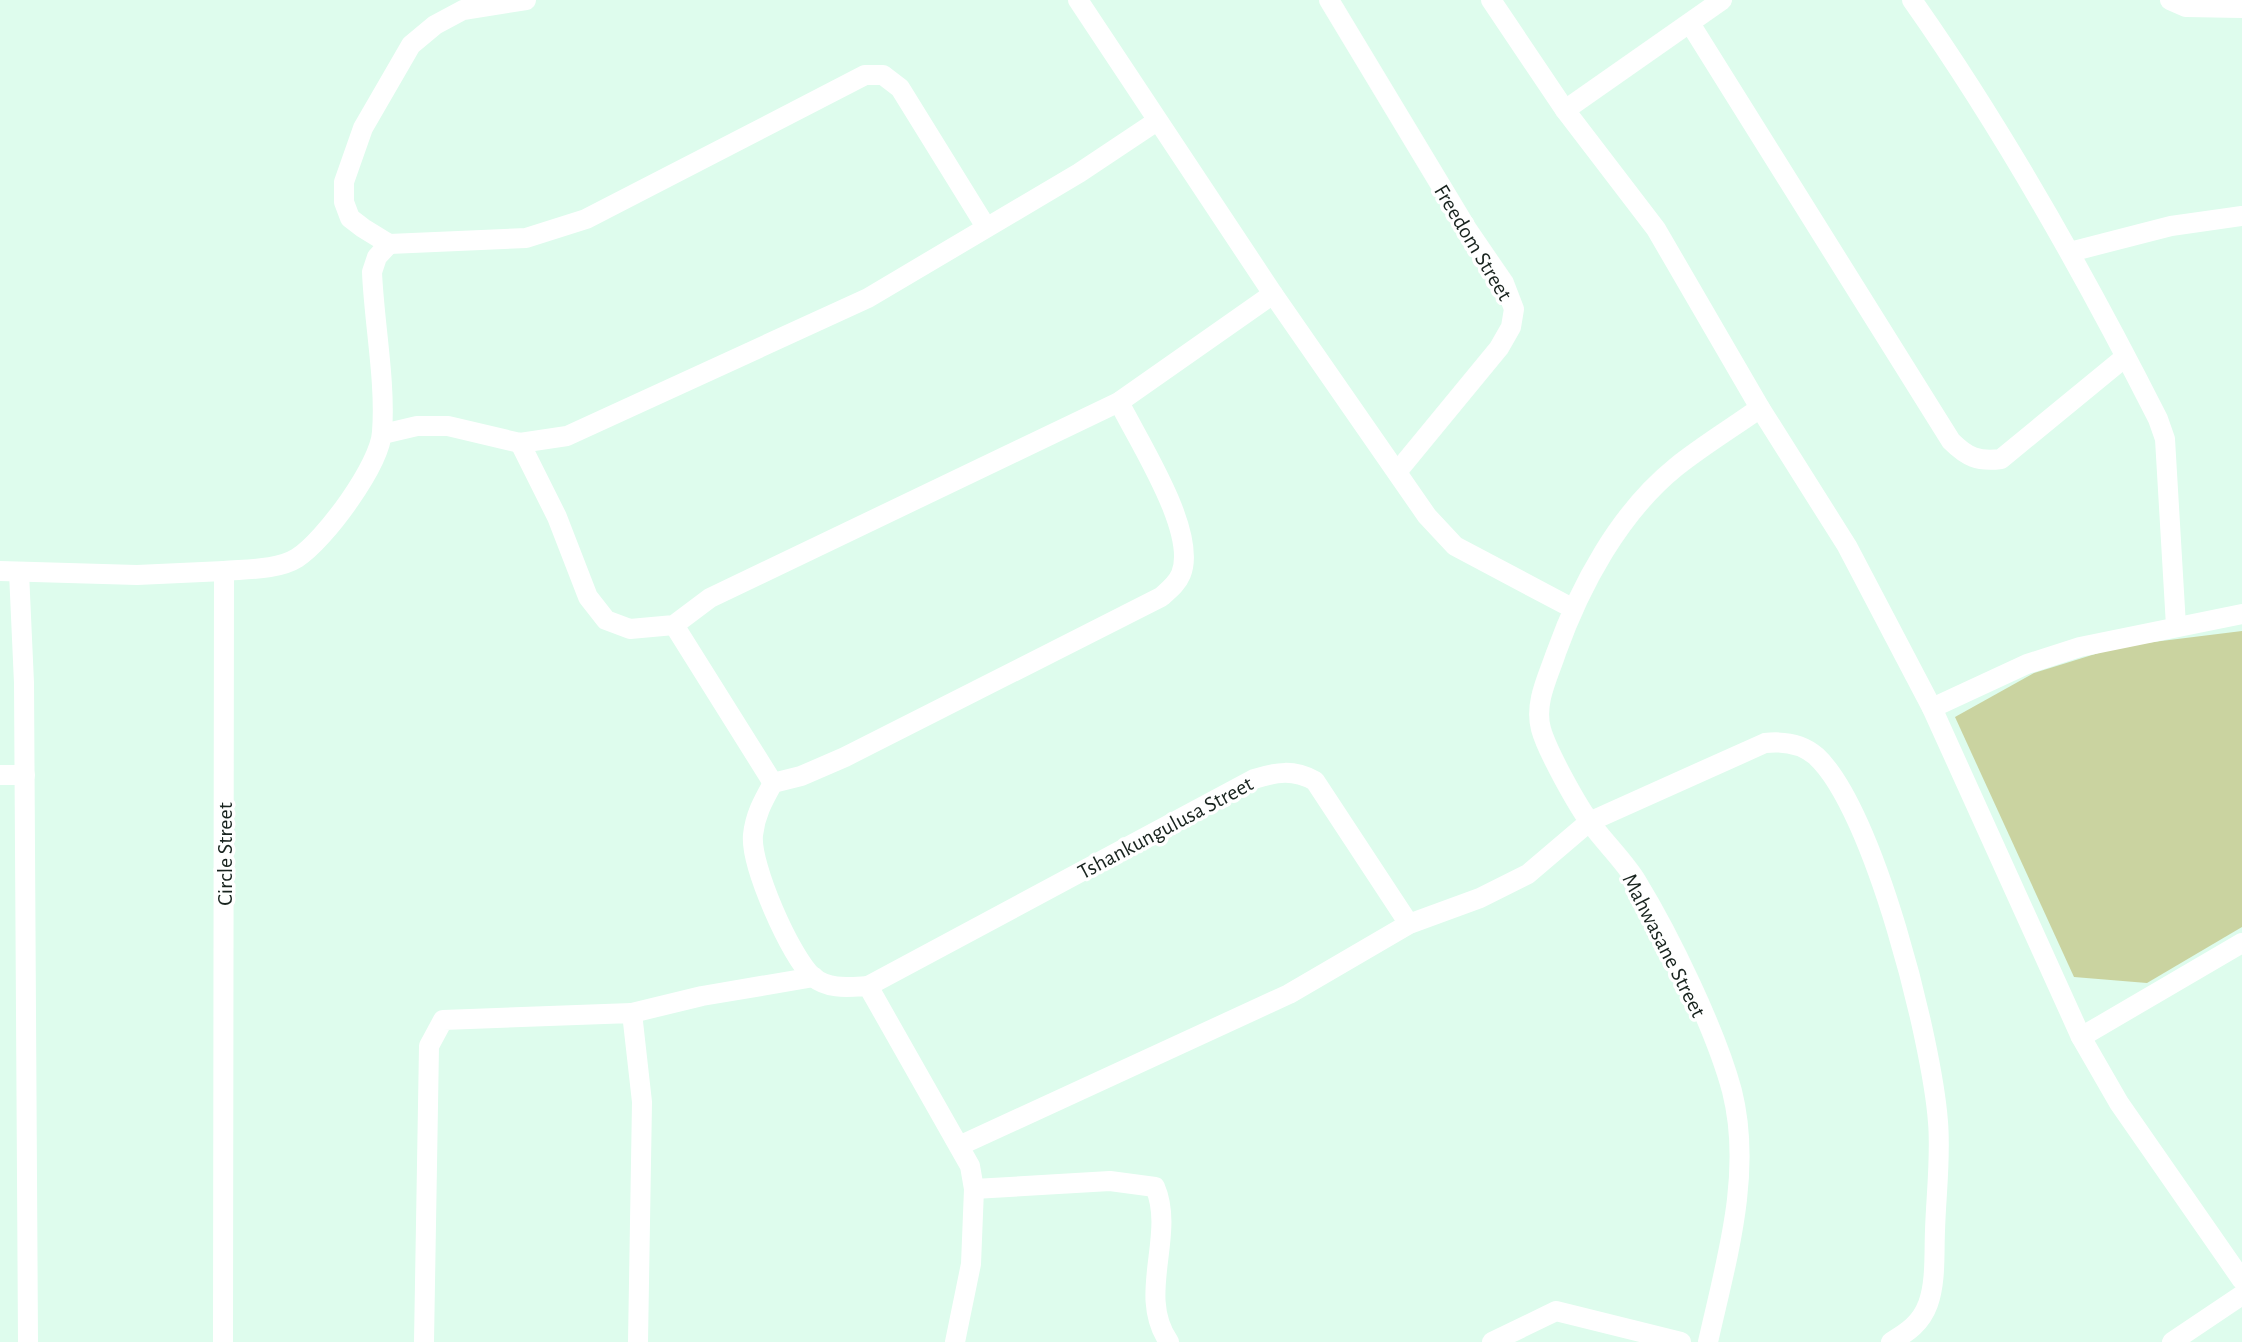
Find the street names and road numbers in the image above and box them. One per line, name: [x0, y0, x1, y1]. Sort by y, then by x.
street label: Freedom Street: [1430, 181, 1516, 304]
street label: Tshankungulusa Street: [1074, 772, 1257, 883]
street label: Circle Street: [214, 802, 236, 906]
street label: Mahwasane Street: [1618, 870, 1710, 1021]

